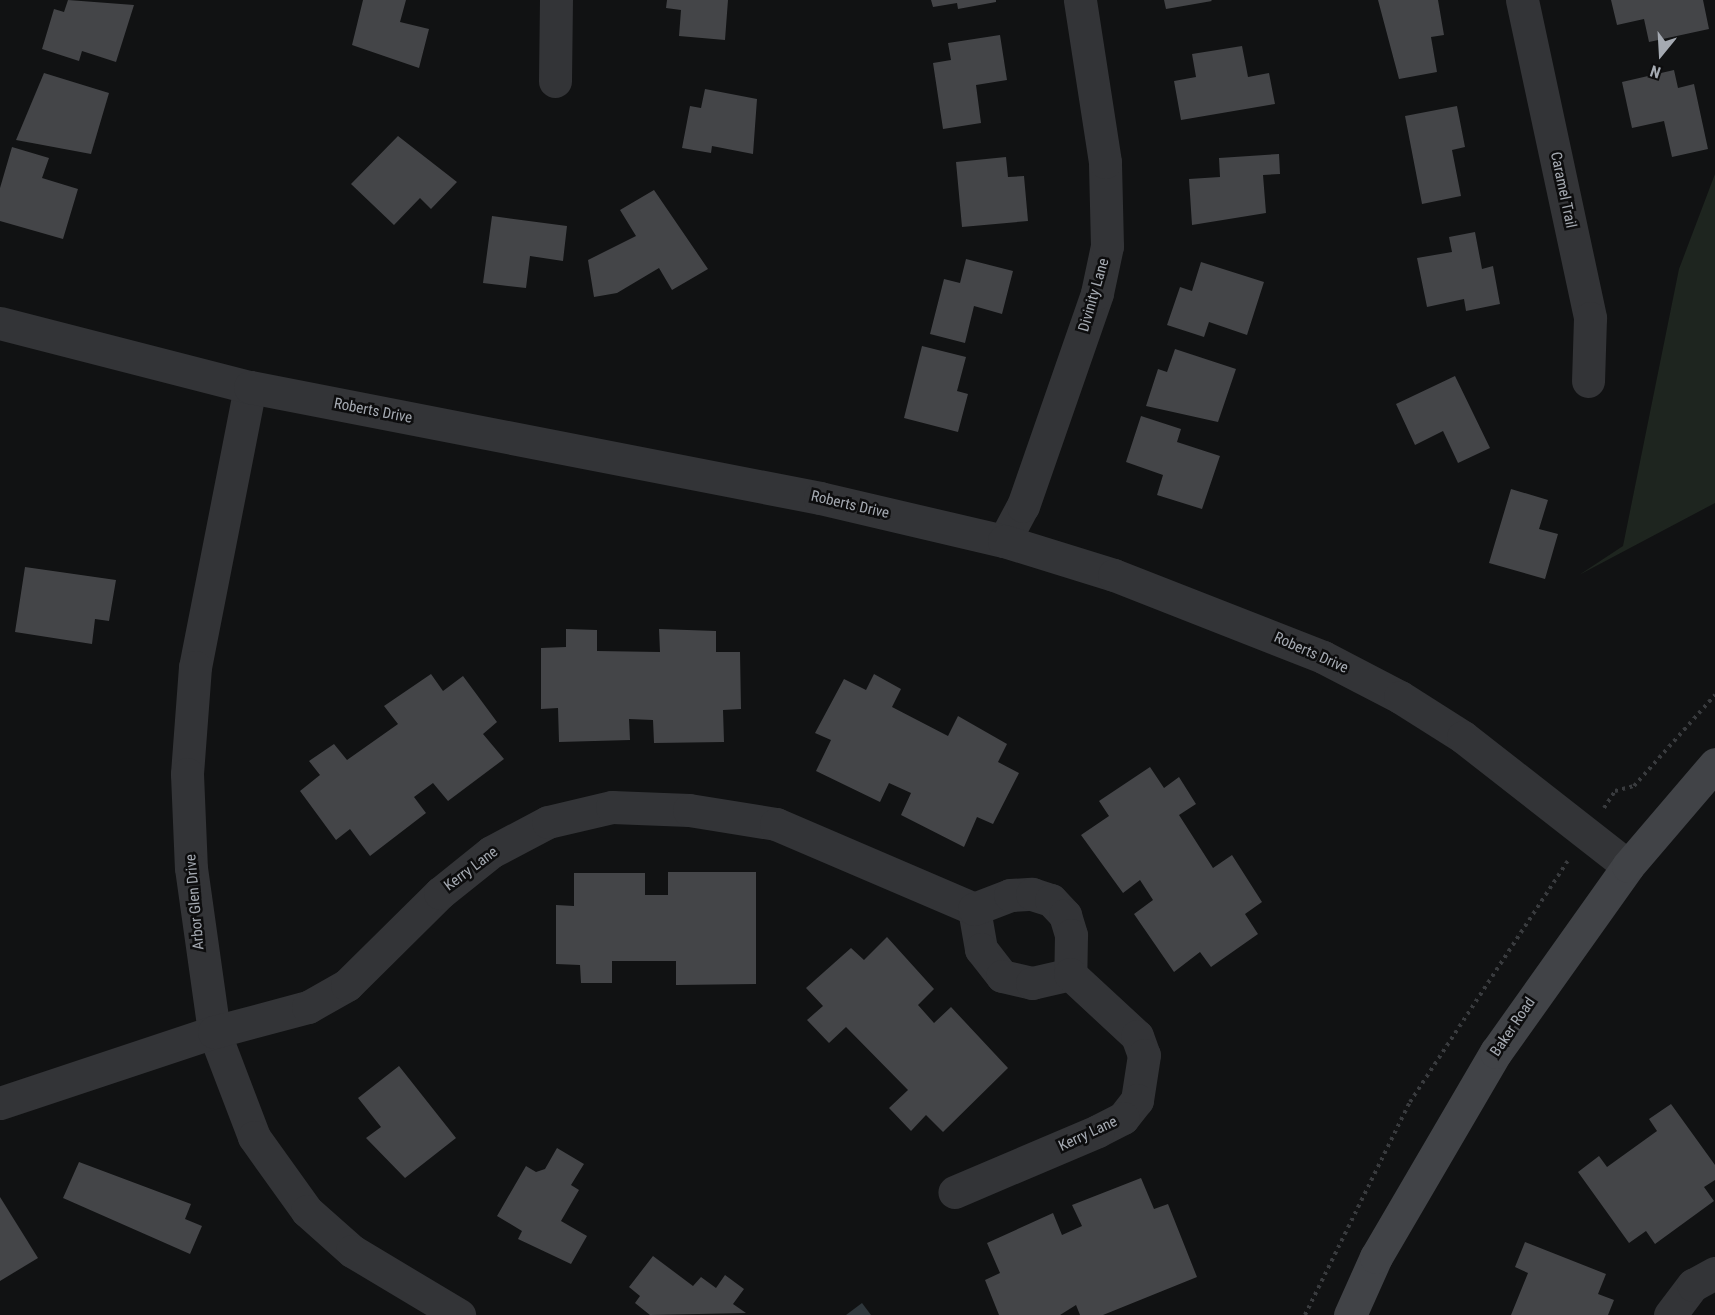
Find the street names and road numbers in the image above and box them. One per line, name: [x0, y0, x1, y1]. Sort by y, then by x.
street label: Caramel Trail: [1546, 150, 1580, 230]
street label: Divinity Lane: [1075, 256, 1113, 334]
street label: Roberts Drive: [332, 395, 414, 427]
street label: Roberts Drive: [809, 487, 891, 523]
street label: Roberts Drive: [1271, 629, 1351, 677]
street label: Kerry Lane: [441, 843, 501, 895]
street label: Arbor Glen Drive: [182, 853, 208, 951]
street label: Baker Road: [1487, 994, 1539, 1060]
street label: Kerry Lane: [1056, 1113, 1120, 1155]

